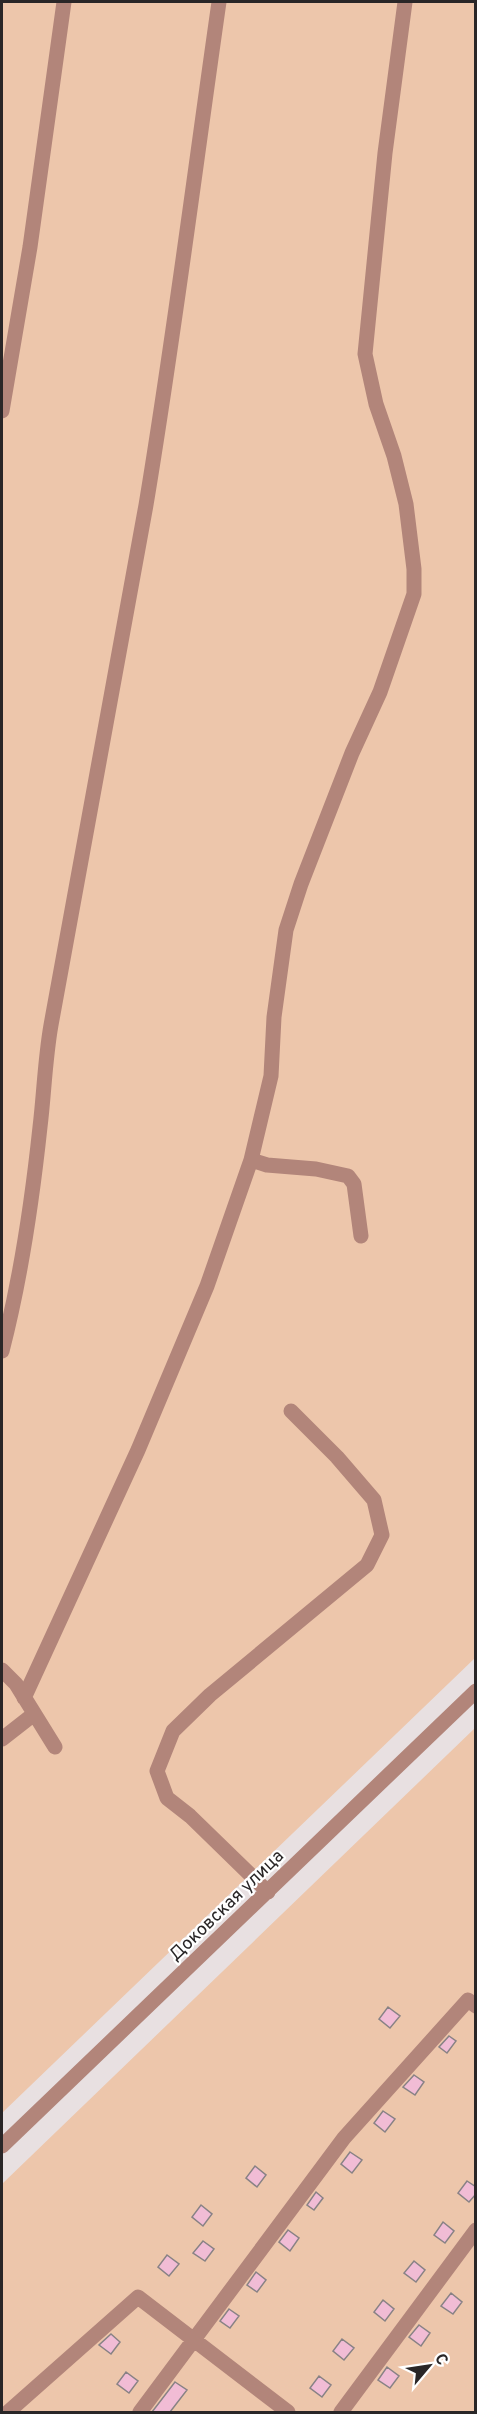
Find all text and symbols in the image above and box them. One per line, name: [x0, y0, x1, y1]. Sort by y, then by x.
street label: Доковская улица: [165, 1845, 289, 1967]
north arrow: [399, 2336, 459, 2396]
text: С: [429, 2350, 452, 2369]

